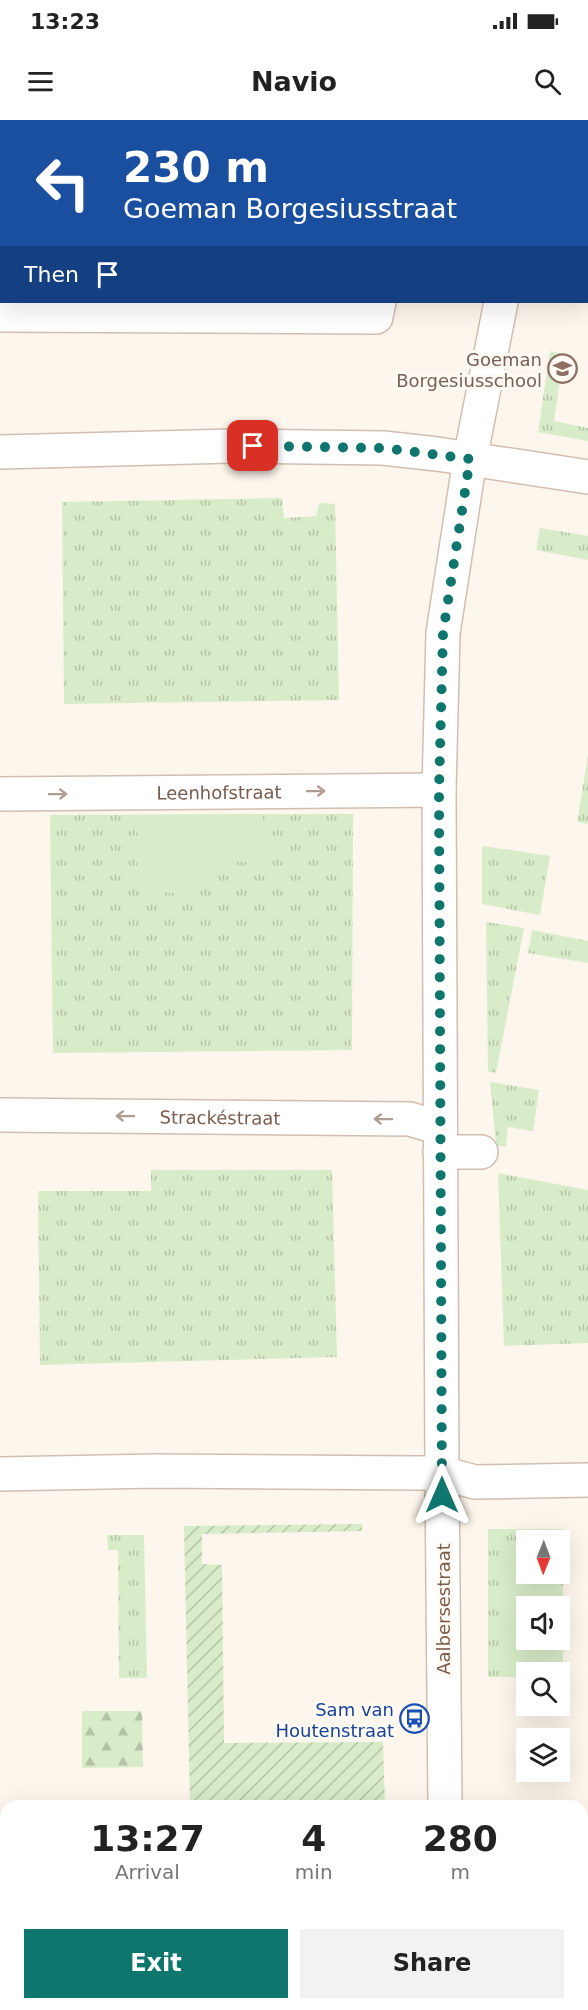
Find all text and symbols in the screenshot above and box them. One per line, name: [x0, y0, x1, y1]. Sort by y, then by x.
text: 13:23: [30, 9, 100, 34]
icon: menu: [24, 65, 57, 98]
icon: search: [531, 65, 564, 98]
text: Navio: [251, 66, 337, 97]
text: 230 m: [123, 143, 269, 192]
icon: left: [24, 144, 102, 222]
text: Goeman Borgesiusstraat: [123, 193, 457, 224]
icon: arrive: [91, 258, 124, 291]
text: Then: [24, 262, 79, 287]
place label: Goeman Borgesiusschool: [396, 349, 542, 391]
school or university icon: Goeman Borgesiusschool: [547, 353, 579, 385]
pin: [227, 420, 278, 471]
icon: arrive: [236, 429, 269, 462]
street label: Leenhofstraat: [156, 781, 282, 803]
one-way arrow: [306, 785, 326, 797]
one-way arrow: [48, 788, 68, 800]
street label: Strackéstraat: [160, 1106, 280, 1128]
one-way arrow: [116, 1110, 136, 1122]
one-way arrow: [374, 1113, 394, 1124]
position arrow: [410, 1463, 474, 1527]
north arrow: [516, 1530, 570, 1584]
map controls: [516, 1530, 570, 1782]
street label: Aalbersestraat: [433, 1543, 454, 1675]
button: sound: [516, 1596, 570, 1650]
button: search: [516, 1662, 570, 1716]
place label: Sam van Houtenstraat: [276, 1699, 394, 1741]
bus stop icon: Sam van Houtenstraat: [399, 1703, 431, 1735]
button: layers: [516, 1728, 570, 1782]
text: 13:27: [90, 1818, 205, 1859]
text: 4: [301, 1818, 326, 1859]
text: 280: [423, 1818, 498, 1859]
text: Arrival: [115, 1860, 180, 1884]
text: min: [295, 1860, 333, 1884]
text: m: [451, 1860, 470, 1884]
button: Exit: [24, 1929, 288, 1998]
button: Share: [300, 1929, 564, 1998]

